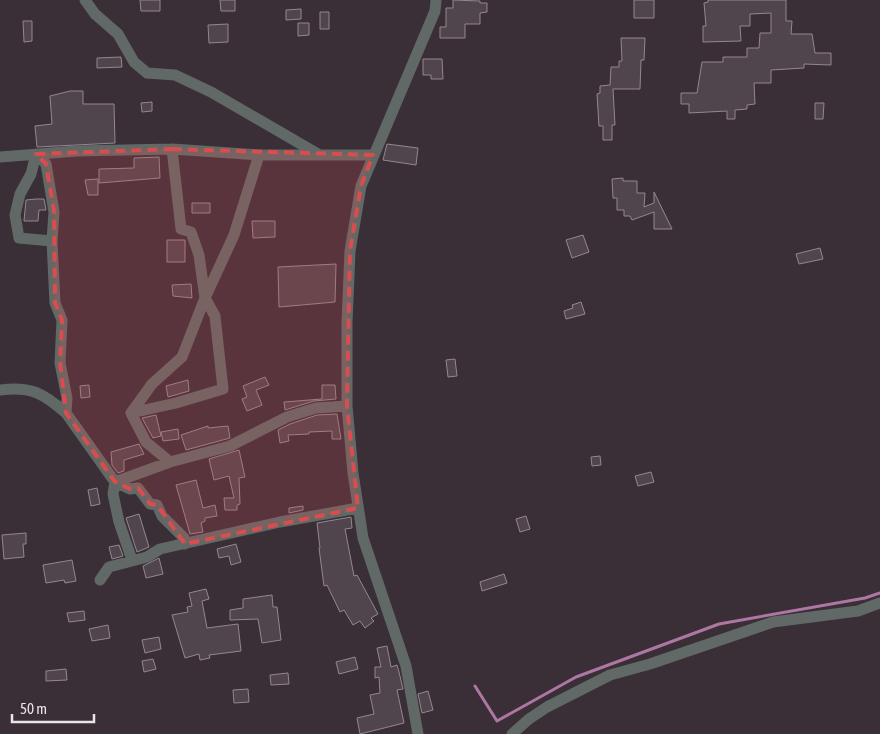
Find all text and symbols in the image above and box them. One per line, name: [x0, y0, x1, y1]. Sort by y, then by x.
scale bar: [12, 692, 95, 724]
text: 50 m: [20, 700, 47, 717]

